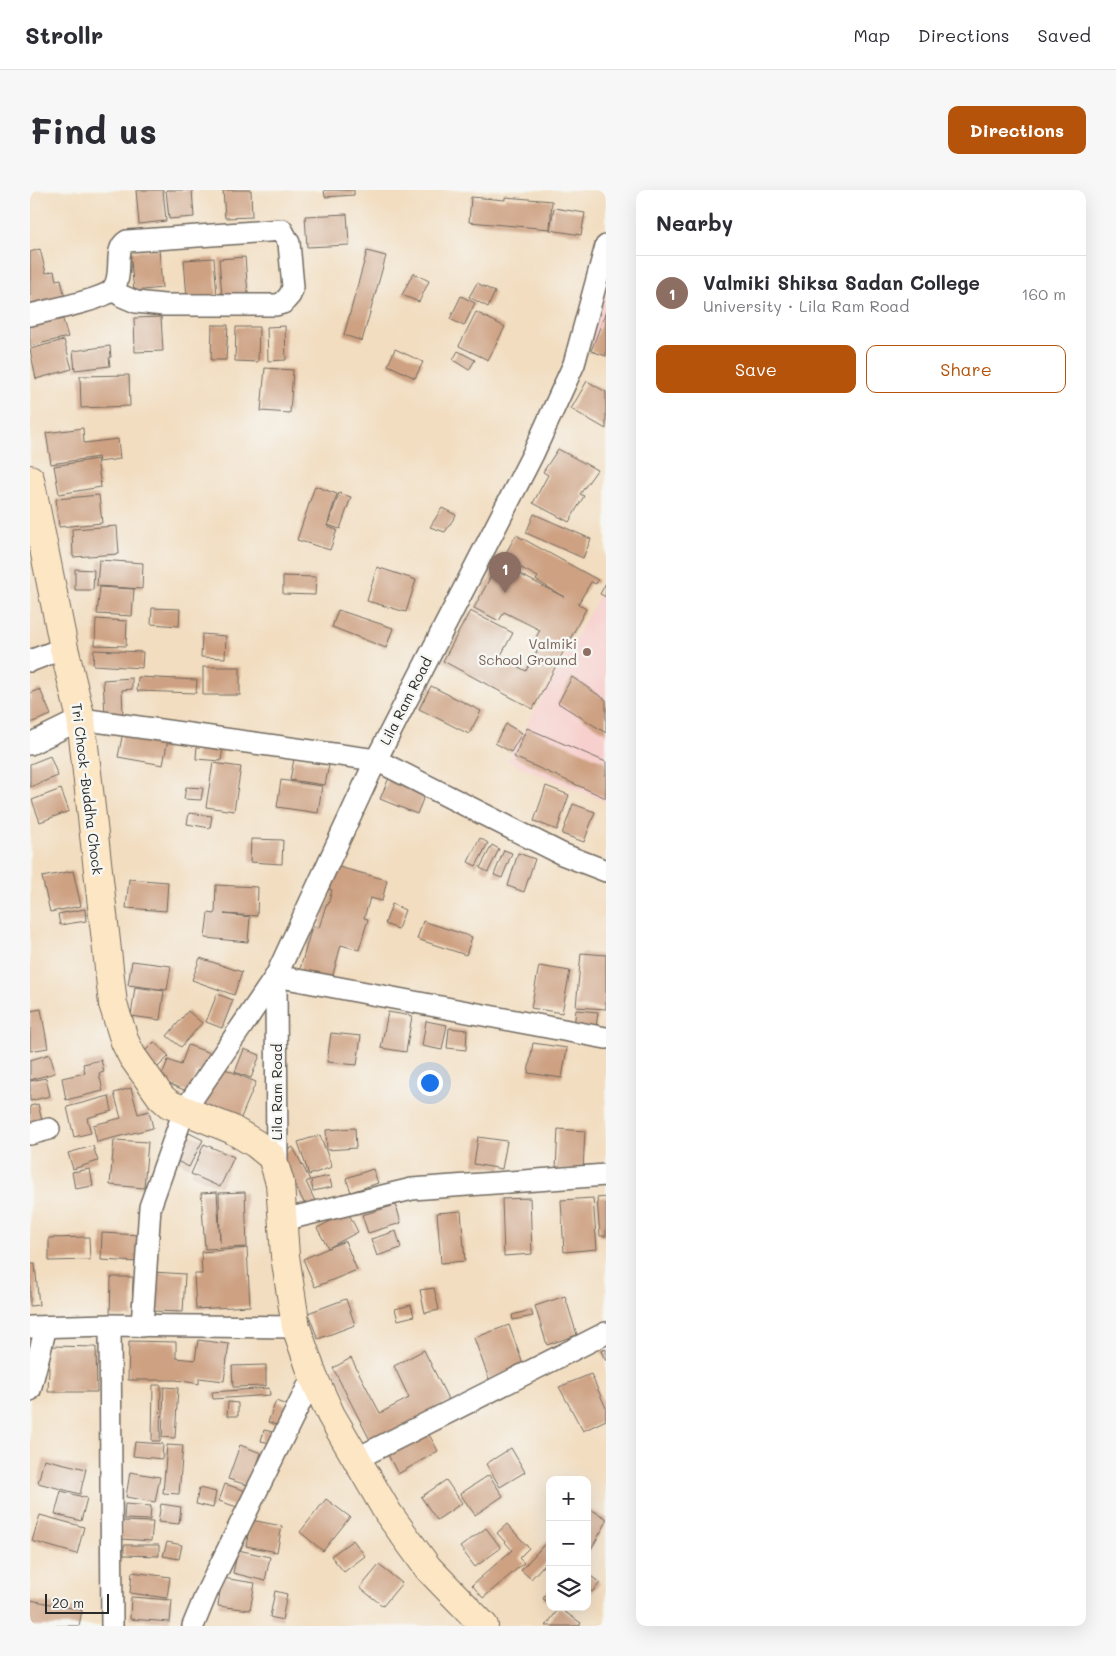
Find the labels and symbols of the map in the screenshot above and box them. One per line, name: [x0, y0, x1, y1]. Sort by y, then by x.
pin: 1: [489, 552, 521, 593]
place label: Valmiki School Ground: [478, 634, 577, 669]
marker: Valmiki School Ground: [581, 646, 593, 658]
street label: Lila Ram Road: [375, 653, 436, 748]
street label: Tri Chock -Buddha Chock: [68, 702, 107, 876]
street label: Lila Ram Road: [267, 1044, 286, 1140]
your location: [417, 1070, 443, 1096]
scale bar: [45, 1591, 109, 1614]

